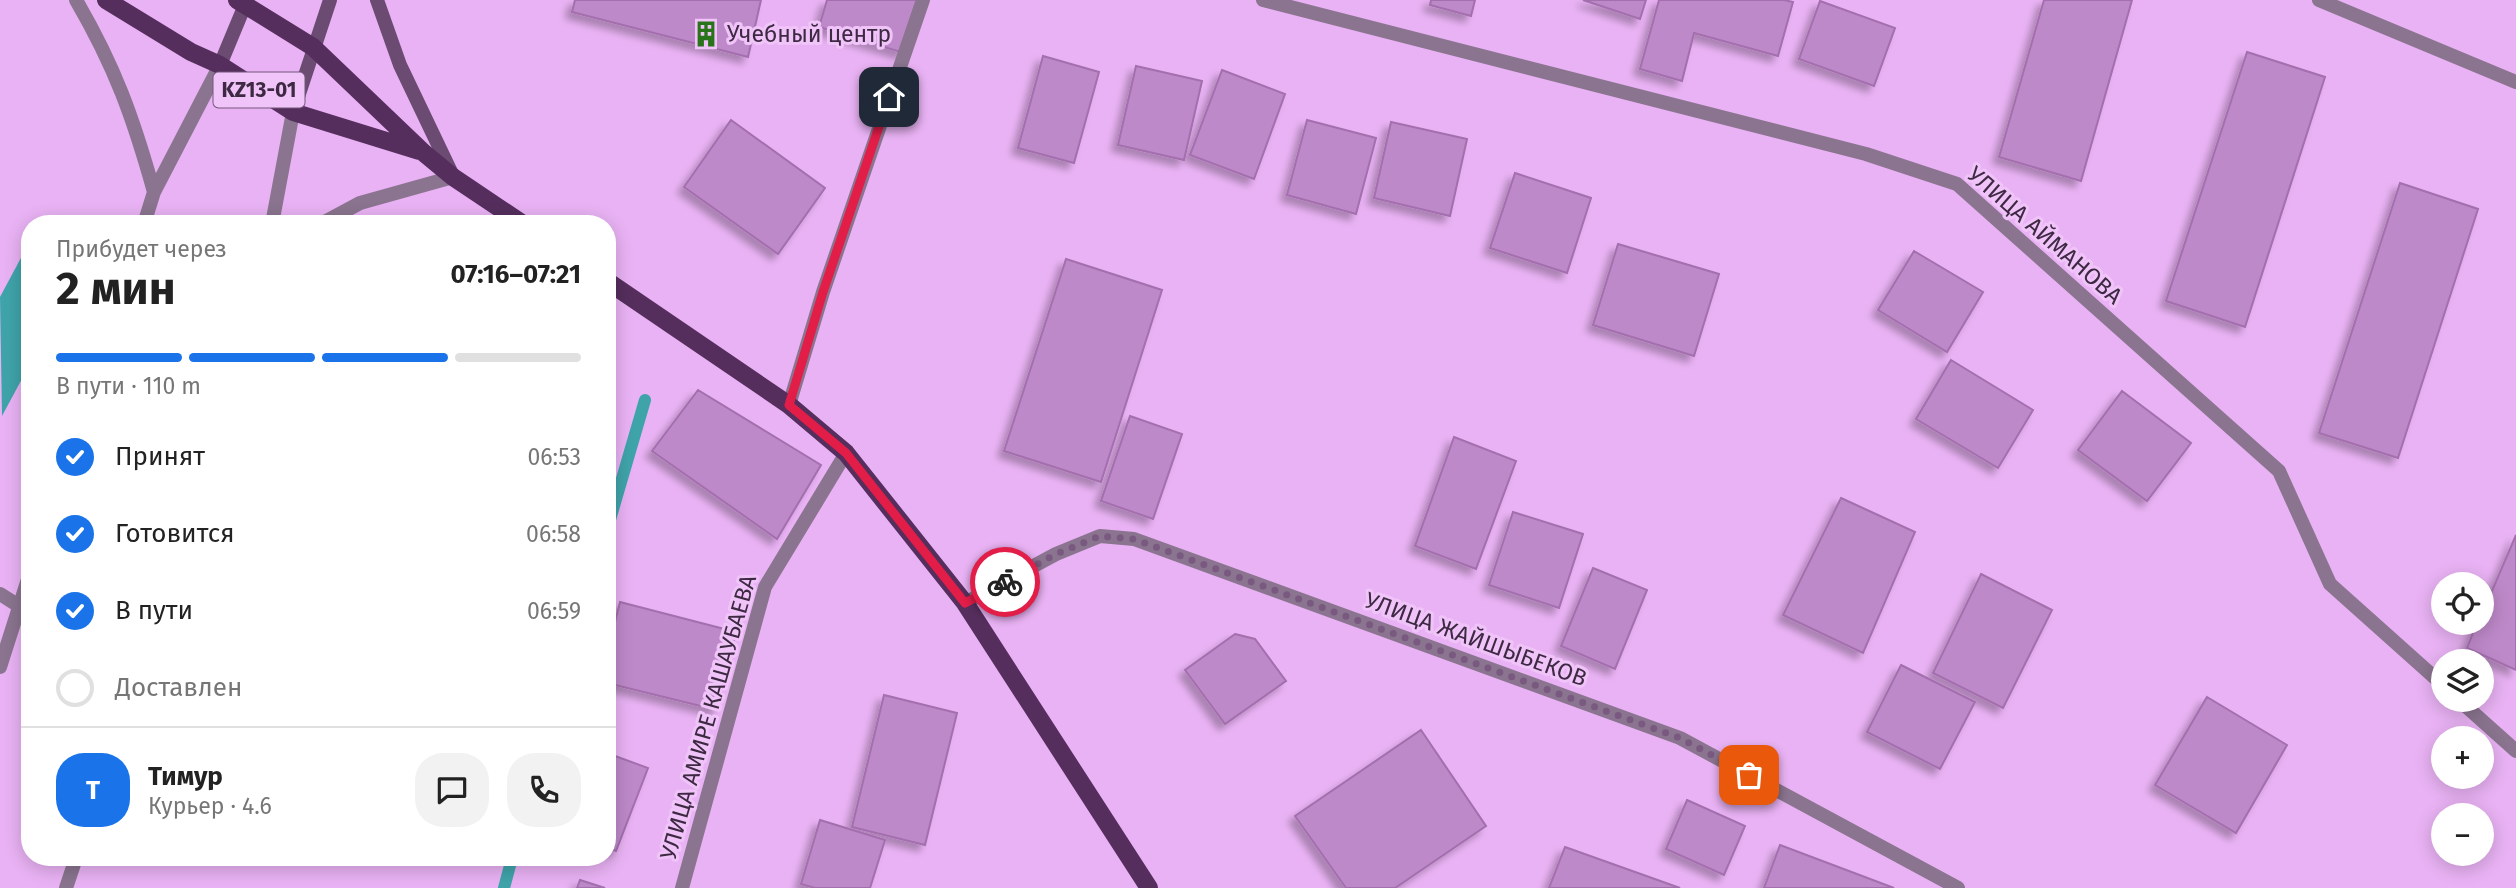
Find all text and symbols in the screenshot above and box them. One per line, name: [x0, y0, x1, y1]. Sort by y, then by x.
building icon: Учебный центр: [691, 19, 721, 49]
place label: Учебный центр: [727, 20, 891, 48]
pin: [859, 67, 919, 127]
road number: KZ13-01: [214, 72, 304, 108]
icon: home: [870, 78, 908, 116]
street label: УЛИЦА АЙМАНОВА: [1962, 160, 2129, 310]
text: Прибудет через: [56, 235, 227, 263]
text: 07:16–07:21: [451, 259, 581, 290]
text: 2 мин: [56, 261, 176, 316]
text: В пути · 110 m: [56, 372, 201, 400]
icon: check: [56, 438, 94, 476]
text: Принят: [115, 441, 205, 472]
text: 06:53: [527, 443, 581, 471]
icon: check: [56, 515, 94, 553]
text: Готовится: [115, 518, 235, 549]
text: 06:58: [526, 520, 581, 548]
courier: [970, 547, 1040, 617]
icon: bike: [986, 563, 1024, 601]
street label: УЛИЦА АМИРЕ КАШАУБАЕВА: [654, 571, 762, 863]
map controls: [2431, 572, 2494, 866]
button: locate: [2431, 572, 2494, 635]
street label: УЛИЦА ЖАЙШЫБЕКОВ: [1361, 586, 1591, 692]
icon: check: [56, 592, 94, 630]
text: В пути: [115, 595, 193, 626]
text: 06:59: [527, 597, 581, 625]
button: layers: [2431, 649, 2494, 712]
text: Доставлен: [115, 672, 242, 703]
button: +: [2431, 726, 2494, 789]
pin: [1719, 745, 1779, 805]
button: chat: [415, 753, 489, 827]
button: phone: [507, 753, 581, 827]
icon: bag: [1730, 756, 1768, 794]
text: Тимур: [148, 761, 223, 792]
text: Т: [86, 775, 100, 806]
text: Курьер · 4.6: [148, 792, 272, 820]
button: −: [2431, 803, 2494, 866]

